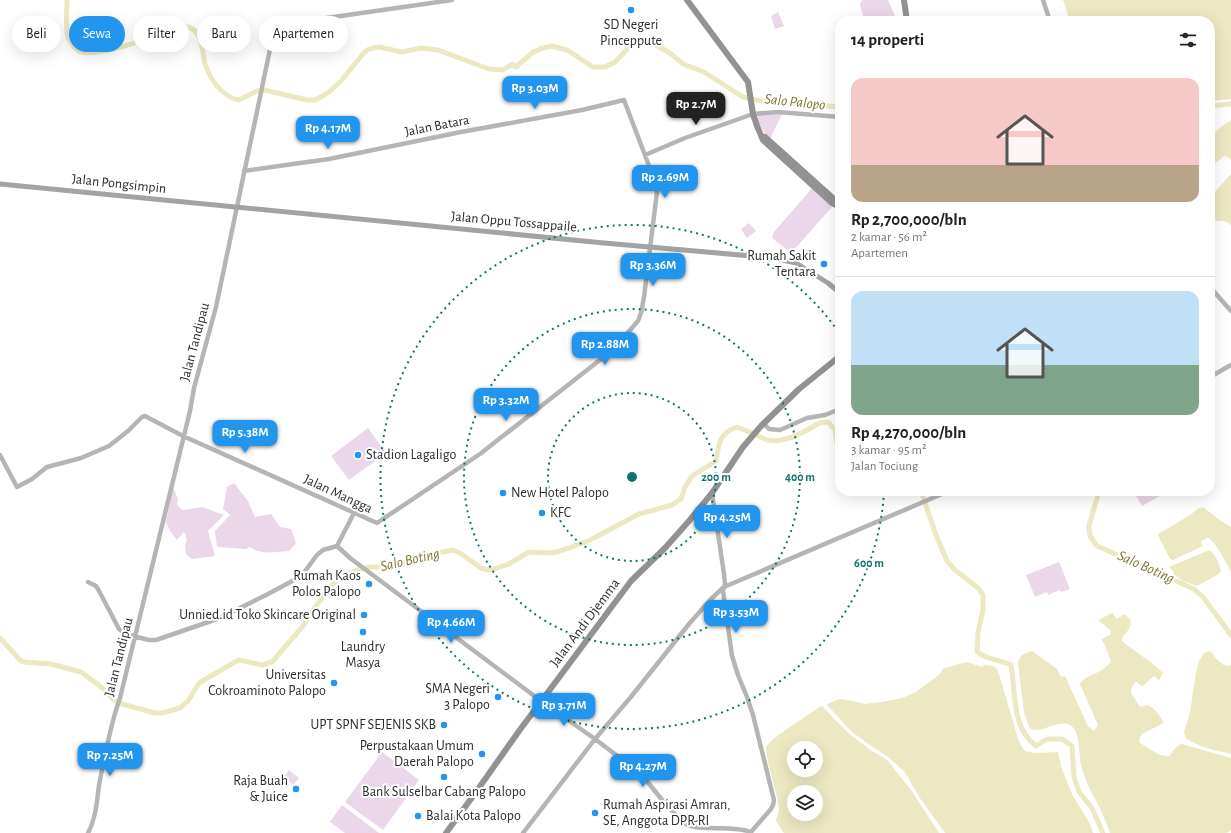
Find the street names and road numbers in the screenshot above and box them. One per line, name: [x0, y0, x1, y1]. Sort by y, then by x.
street label: Jalan Batara: [404, 113, 471, 139]
street label: Jalan Pongsimpin: [71, 172, 167, 196]
street label: Jalan Oppu Tossappaile: [451, 210, 577, 234]
street label: Jalan Tandipau: [178, 301, 212, 383]
street label: Jalan Mangga: [301, 472, 375, 516]
street label: Jalan Andi Djemma: [547, 576, 623, 670]
street label: Jalan Tandipau: [102, 616, 136, 698]

